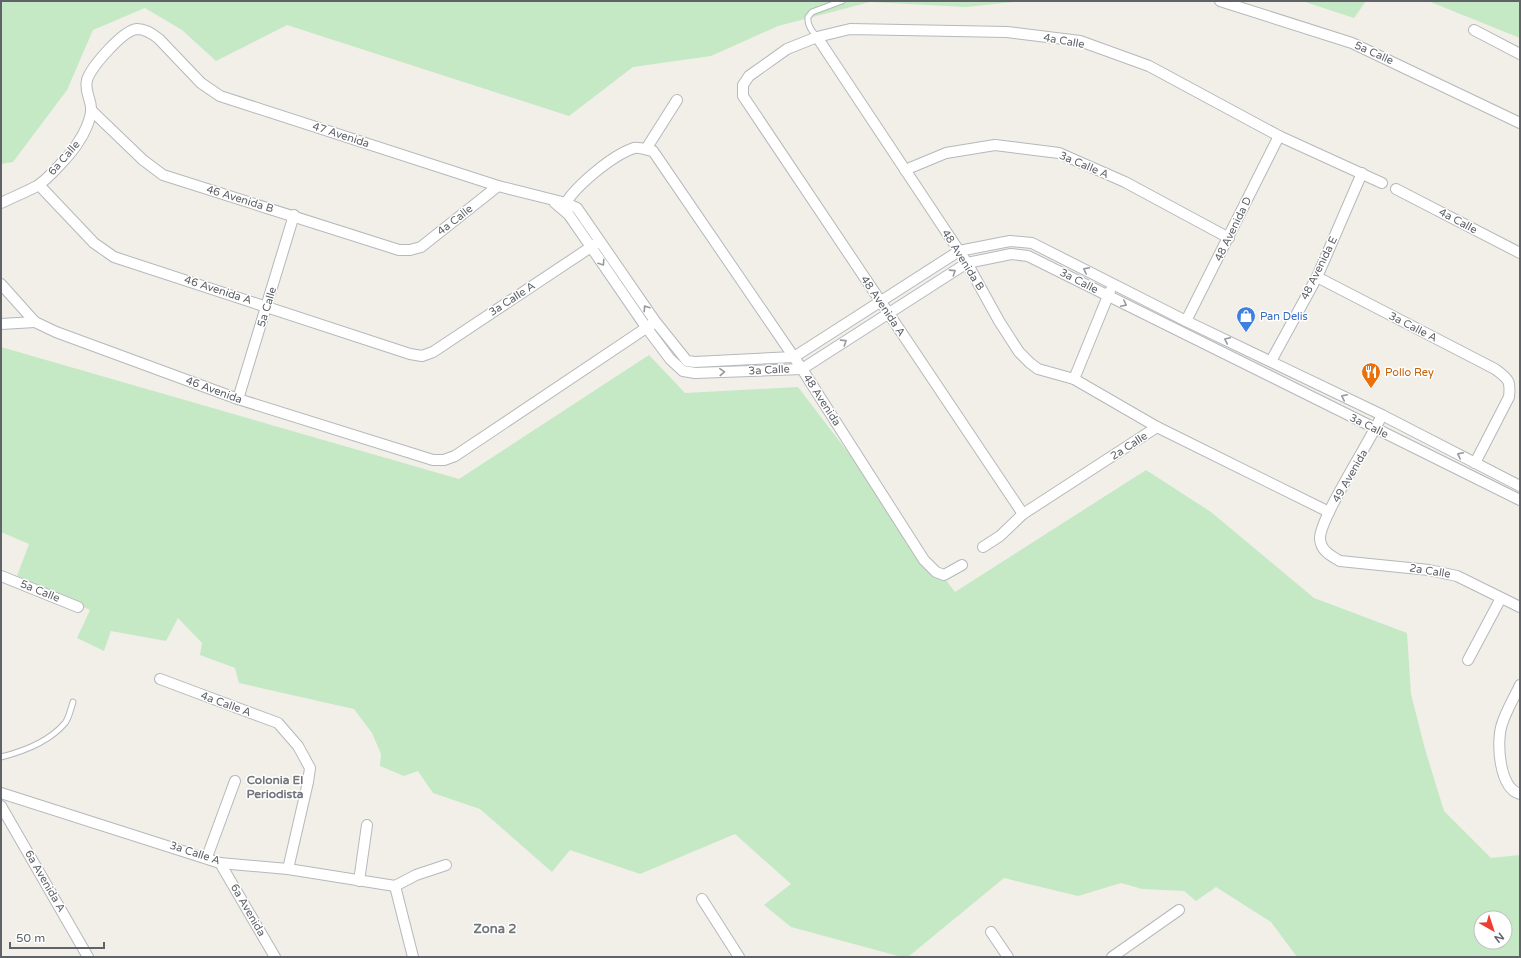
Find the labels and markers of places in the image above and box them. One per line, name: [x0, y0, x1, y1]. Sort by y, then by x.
shop icon: Pan Delis: [1235, 305, 1257, 333]
place label: Pan Delis: [1260, 310, 1308, 323]
restaurant icon: Pollo Rey: [1360, 361, 1382, 389]
place label: Pollo Rey: [1385, 366, 1434, 379]

